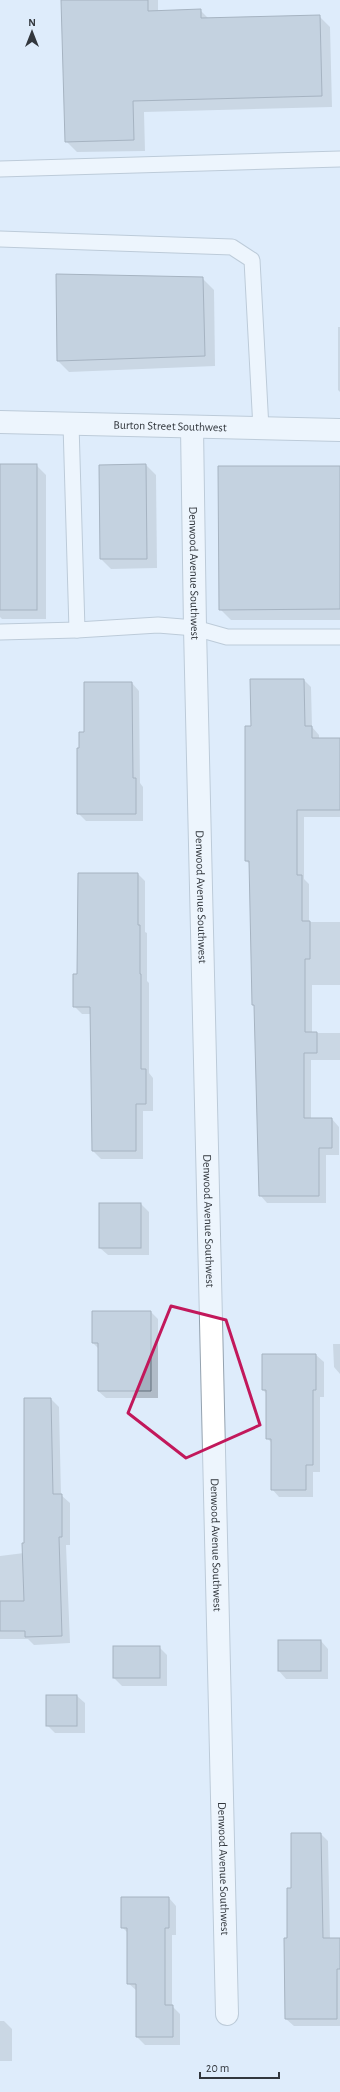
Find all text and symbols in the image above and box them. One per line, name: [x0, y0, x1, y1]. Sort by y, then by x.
north arrow: [12, 12, 52, 52]
text: N: [28, 17, 36, 28]
street label: Burton Street Southwest: [113, 419, 227, 433]
street label: Denwood Avenue Southwest: [187, 506, 201, 640]
street label: Denwood Avenue Southwest: [194, 830, 209, 964]
street label: Denwood Avenue Southwest: [201, 1154, 216, 1288]
street label: Denwood Avenue Southwest: [209, 1478, 224, 1612]
street label: Denwood Avenue Southwest: [216, 1802, 231, 1936]
scale bar: [200, 2054, 279, 2080]
text: 20 m: [206, 2062, 229, 2074]

